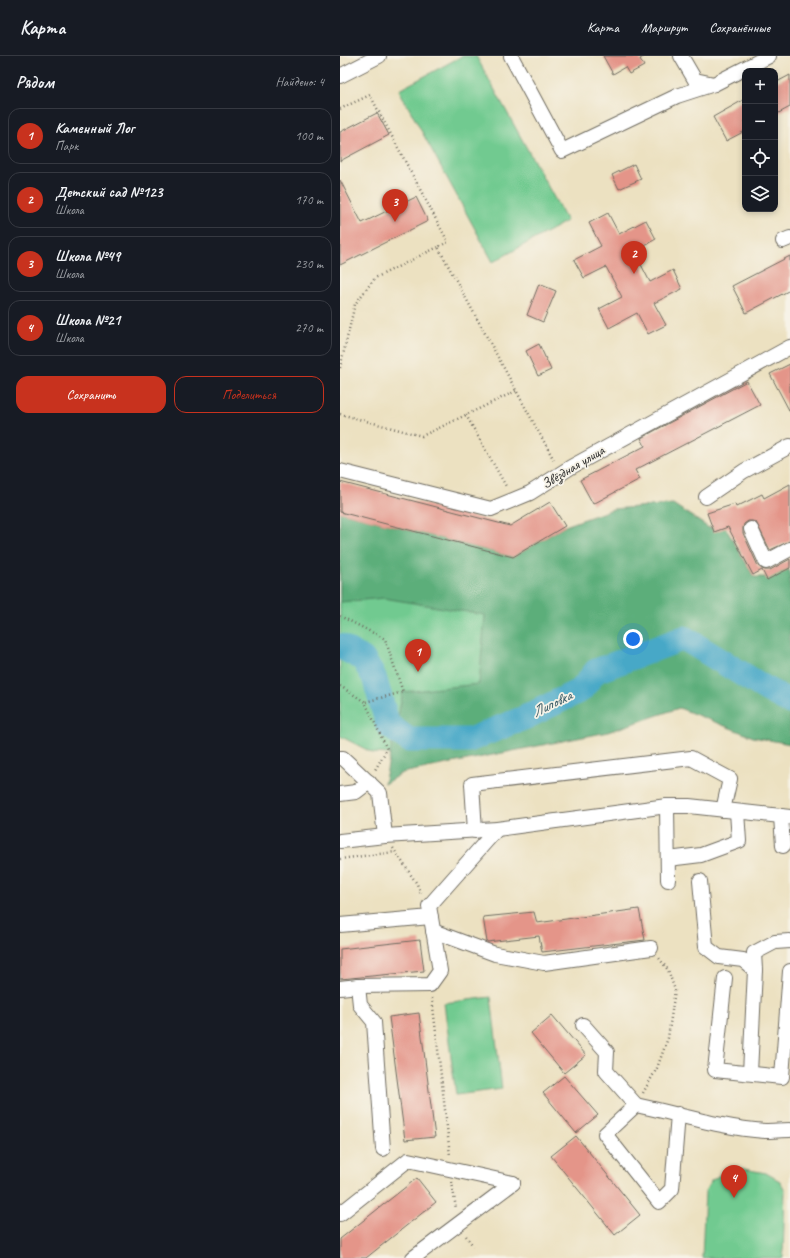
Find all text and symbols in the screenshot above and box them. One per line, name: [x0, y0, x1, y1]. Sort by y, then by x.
text: Карта: [20, 16, 65, 40]
text: Карта: [587, 19, 619, 36]
text: Маршрут: [641, 19, 687, 36]
text: Сохранённые: [709, 19, 770, 36]
map controls: [742, 68, 778, 212]
button: +: [742, 68, 778, 104]
text: Рядом: [16, 72, 54, 93]
text: Найдено: 4: [276, 74, 324, 90]
button: −: [742, 104, 778, 140]
text: Каменный Лог: [55, 119, 134, 138]
text: 1: [27, 128, 33, 144]
text: 100 m: [295, 128, 323, 144]
text: Парк: [55, 138, 78, 154]
button: locate: [742, 140, 778, 176]
button: layers: [742, 176, 778, 212]
text: Детский сад №123: [55, 183, 162, 202]
pin: 3: [382, 189, 408, 222]
text: 2: [27, 192, 33, 208]
text: 170 m: [295, 192, 323, 208]
text: Школа: [55, 202, 84, 218]
pin: 2: [621, 241, 647, 274]
text: Школа №49: [55, 247, 120, 266]
text: 3: [27, 256, 33, 272]
text: 230 m: [295, 256, 323, 272]
text: Школа: [55, 266, 84, 282]
text: Школа №21: [55, 311, 120, 330]
text: 4: [27, 320, 33, 336]
text: 270 m: [295, 320, 323, 336]
text: Школа: [55, 330, 84, 346]
button: Сохранить: [16, 376, 166, 413]
button: Поделиться: [174, 376, 324, 413]
street label: Звёздная улица: [539, 441, 609, 492]
your location: [623, 629, 643, 649]
pin: 1: [405, 639, 431, 672]
water label: Липовка: [529, 686, 577, 722]
pin: 4: [721, 1165, 747, 1198]

